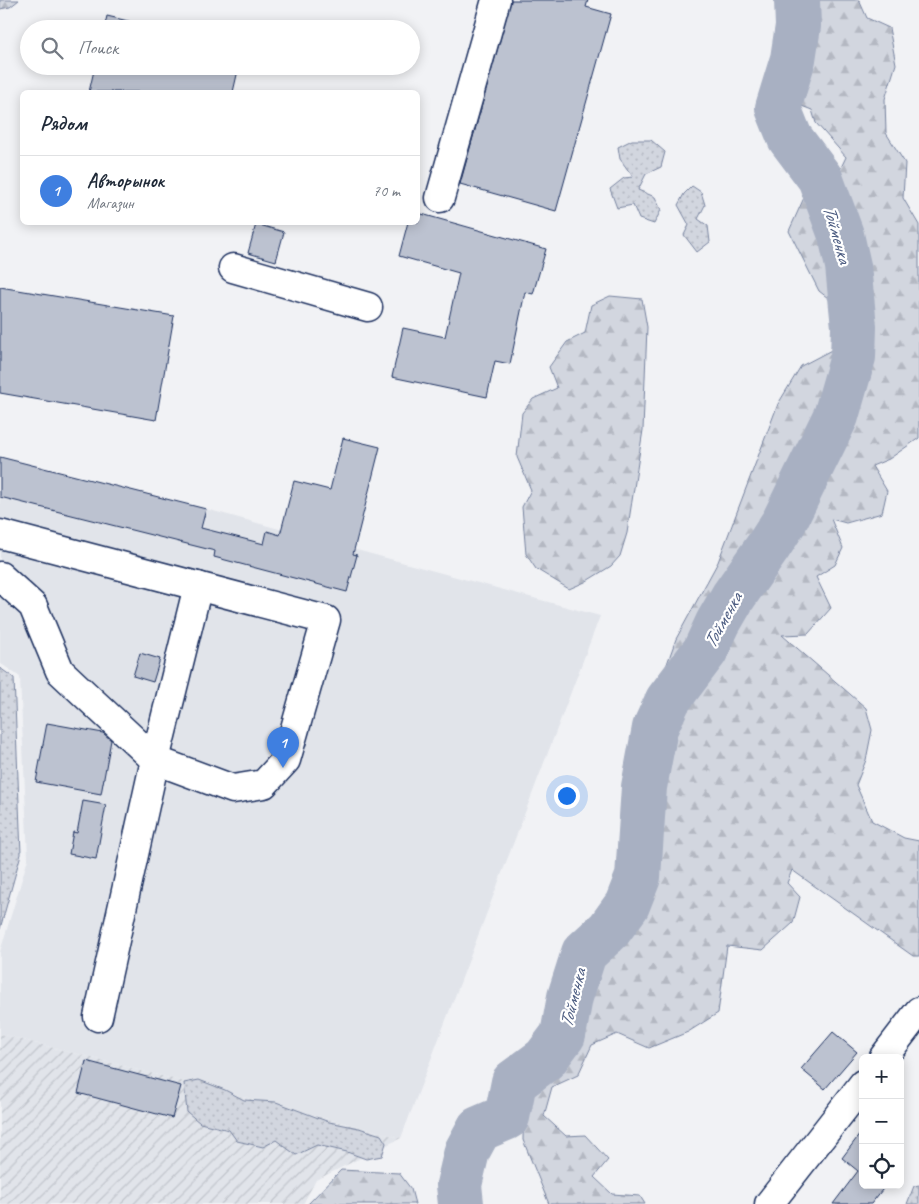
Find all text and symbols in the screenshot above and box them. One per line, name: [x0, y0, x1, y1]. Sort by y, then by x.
search box: [20, 20, 420, 75]
icon: search: [38, 34, 66, 62]
text: Поиск: [78, 36, 118, 60]
text: Рядом: [40, 110, 87, 136]
text: Авторынок: [87, 169, 164, 193]
text: 1: [52, 181, 60, 201]
text: 70 m: [373, 181, 400, 201]
text: Магазин: [87, 193, 134, 213]
water label: Тойменка: [817, 202, 857, 268]
water label: Тойменка: [698, 587, 749, 652]
pin: 1: [267, 727, 299, 768]
your location: [554, 783, 580, 809]
water label: Тойменка: [554, 964, 592, 1030]
map controls: [859, 1054, 904, 1189]
button: +: [859, 1054, 904, 1099]
button: −: [859, 1099, 904, 1144]
button: locate: [859, 1144, 904, 1189]

